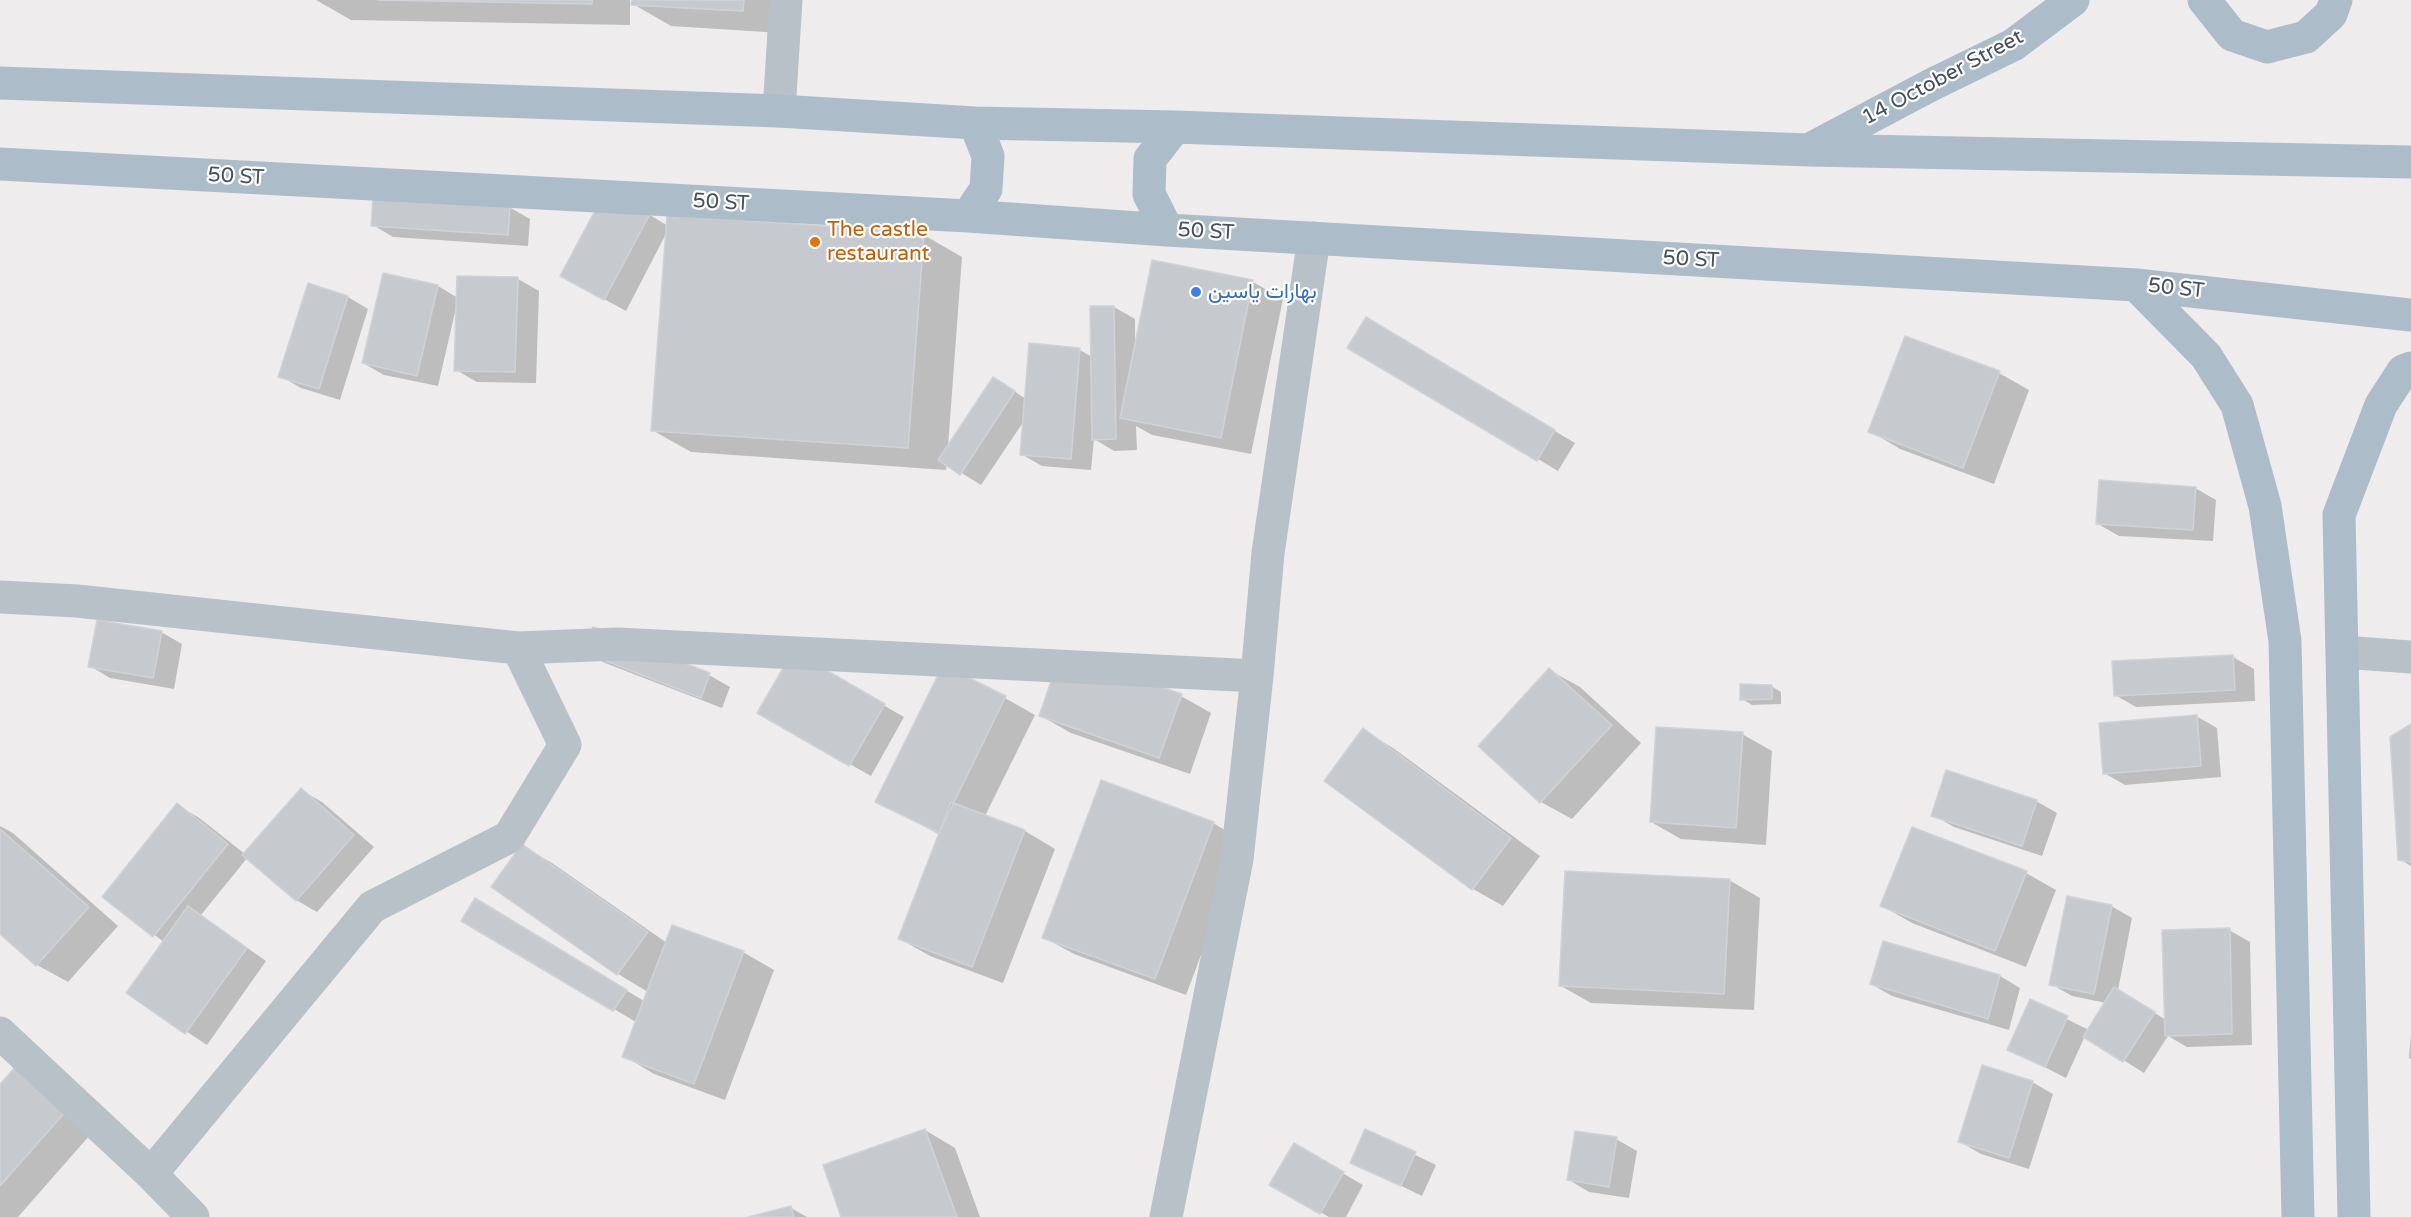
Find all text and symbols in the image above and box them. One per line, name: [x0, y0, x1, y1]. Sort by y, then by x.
street label: 14 October Street: [1858, 25, 2028, 131]
street label: 50 ST: [207, 163, 265, 191]
street label: 50 ST: [692, 189, 750, 217]
place label: The castle restaurant: [827, 217, 930, 267]
street label: 50 ST: [1177, 218, 1235, 246]
marker: The castle restaurant: [808, 235, 822, 249]
street label: 50 ST: [1662, 246, 1720, 274]
street label: 50 ST: [2146, 274, 2206, 304]
place label: بهارات ياسين: [1208, 279, 1317, 305]
marker: بهارات ياسين: [1189, 285, 1203, 299]

